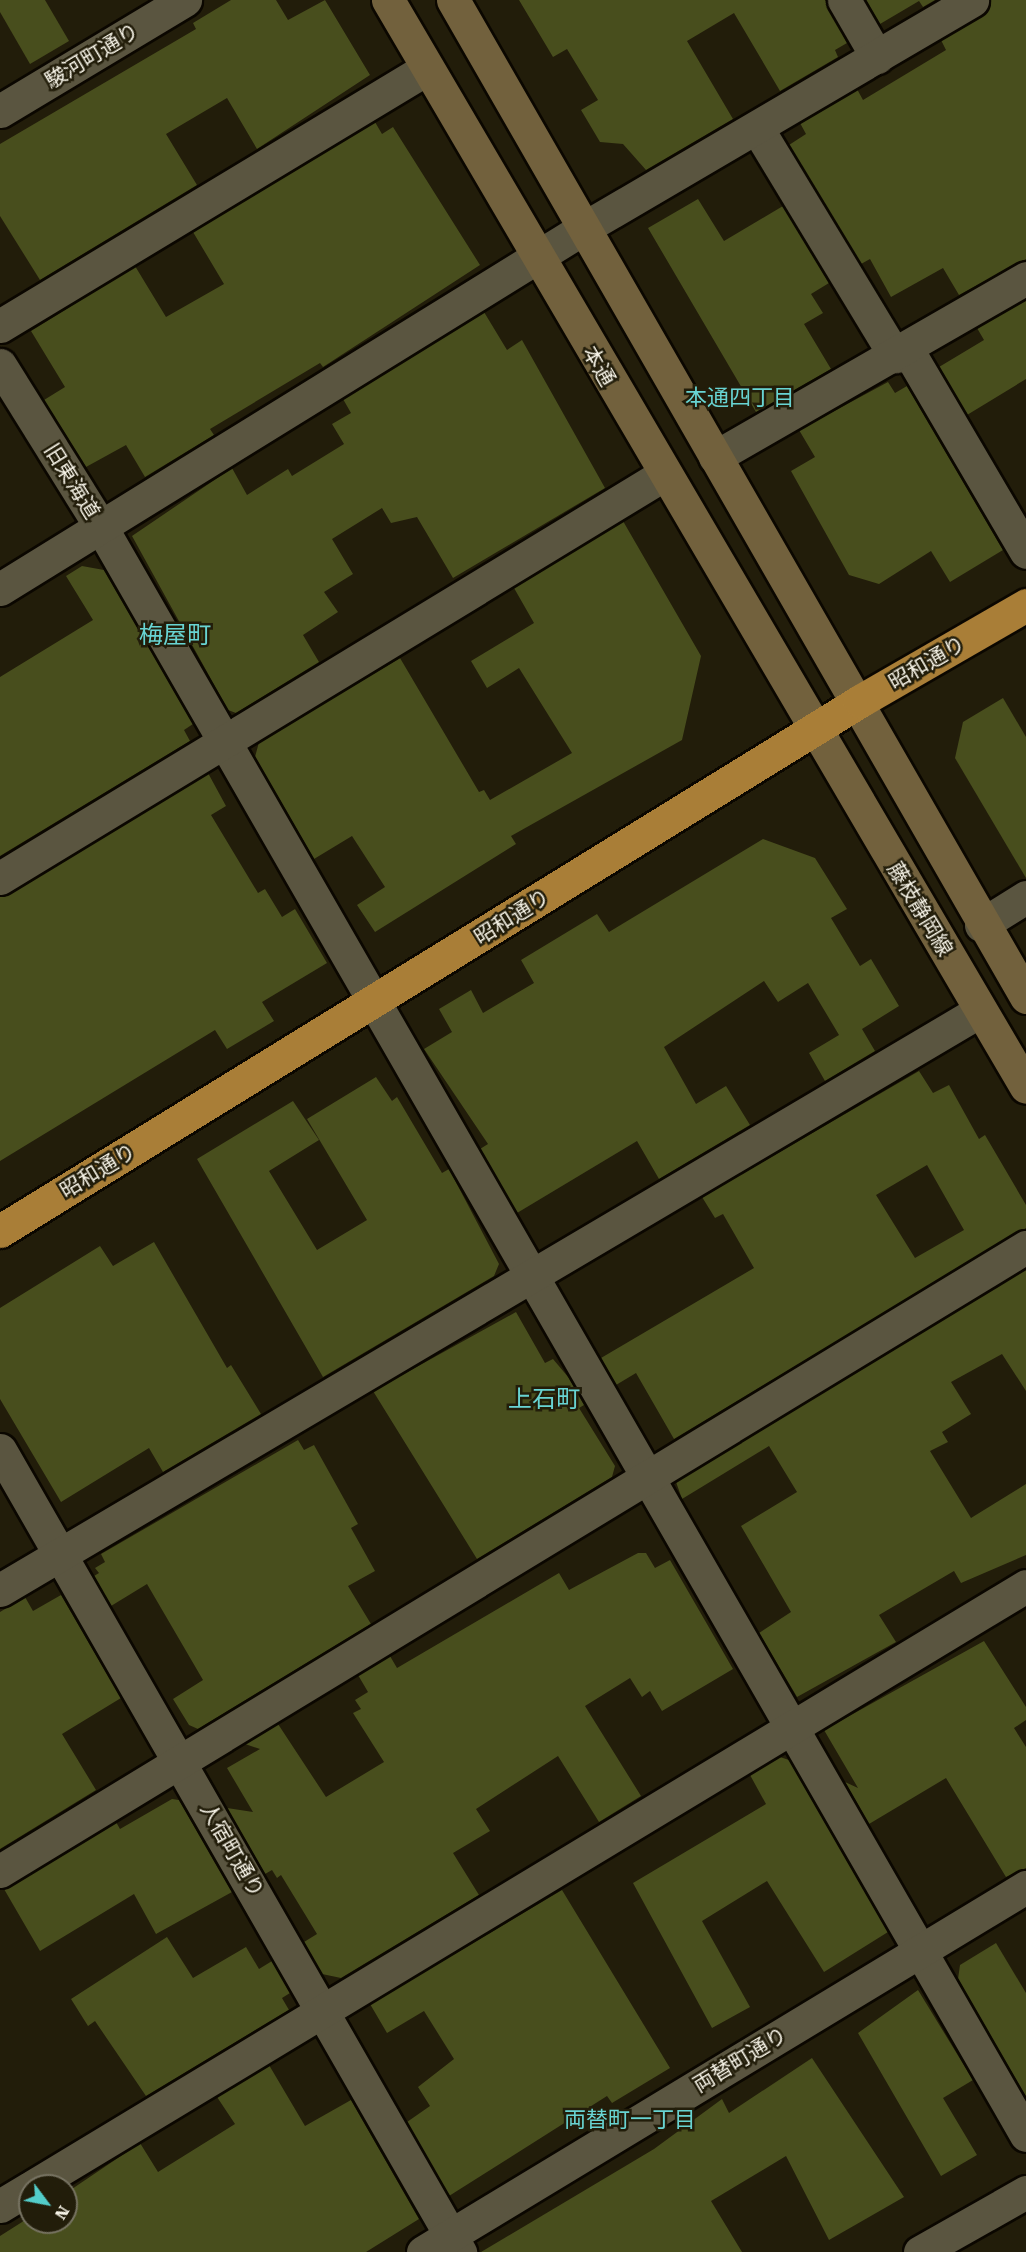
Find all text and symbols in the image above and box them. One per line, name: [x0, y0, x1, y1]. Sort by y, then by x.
street label: 駿河町通り: [41, 18, 143, 94]
street label: 本通: [578, 342, 620, 390]
district label: 本通四丁目: [685, 385, 795, 411]
street label: 旧東海道: [39, 439, 105, 523]
district label: 梅屋町: [139, 622, 211, 650]
street label: 昭和通り: [884, 631, 970, 695]
street label: 藤枝静岡線: [882, 858, 958, 960]
street label: 昭和通り: [470, 884, 554, 950]
street label: 昭和通り: [56, 1139, 140, 1203]
district label: 上石町: [508, 1386, 580, 1414]
street label: 人宿町通り: [195, 1798, 269, 1902]
street label: 両替町通り: [689, 2022, 791, 2098]
district label: 両替町一丁目: [564, 2107, 696, 2133]
north arrow: [18, 2174, 78, 2234]
text: N: [51, 2202, 73, 2223]

